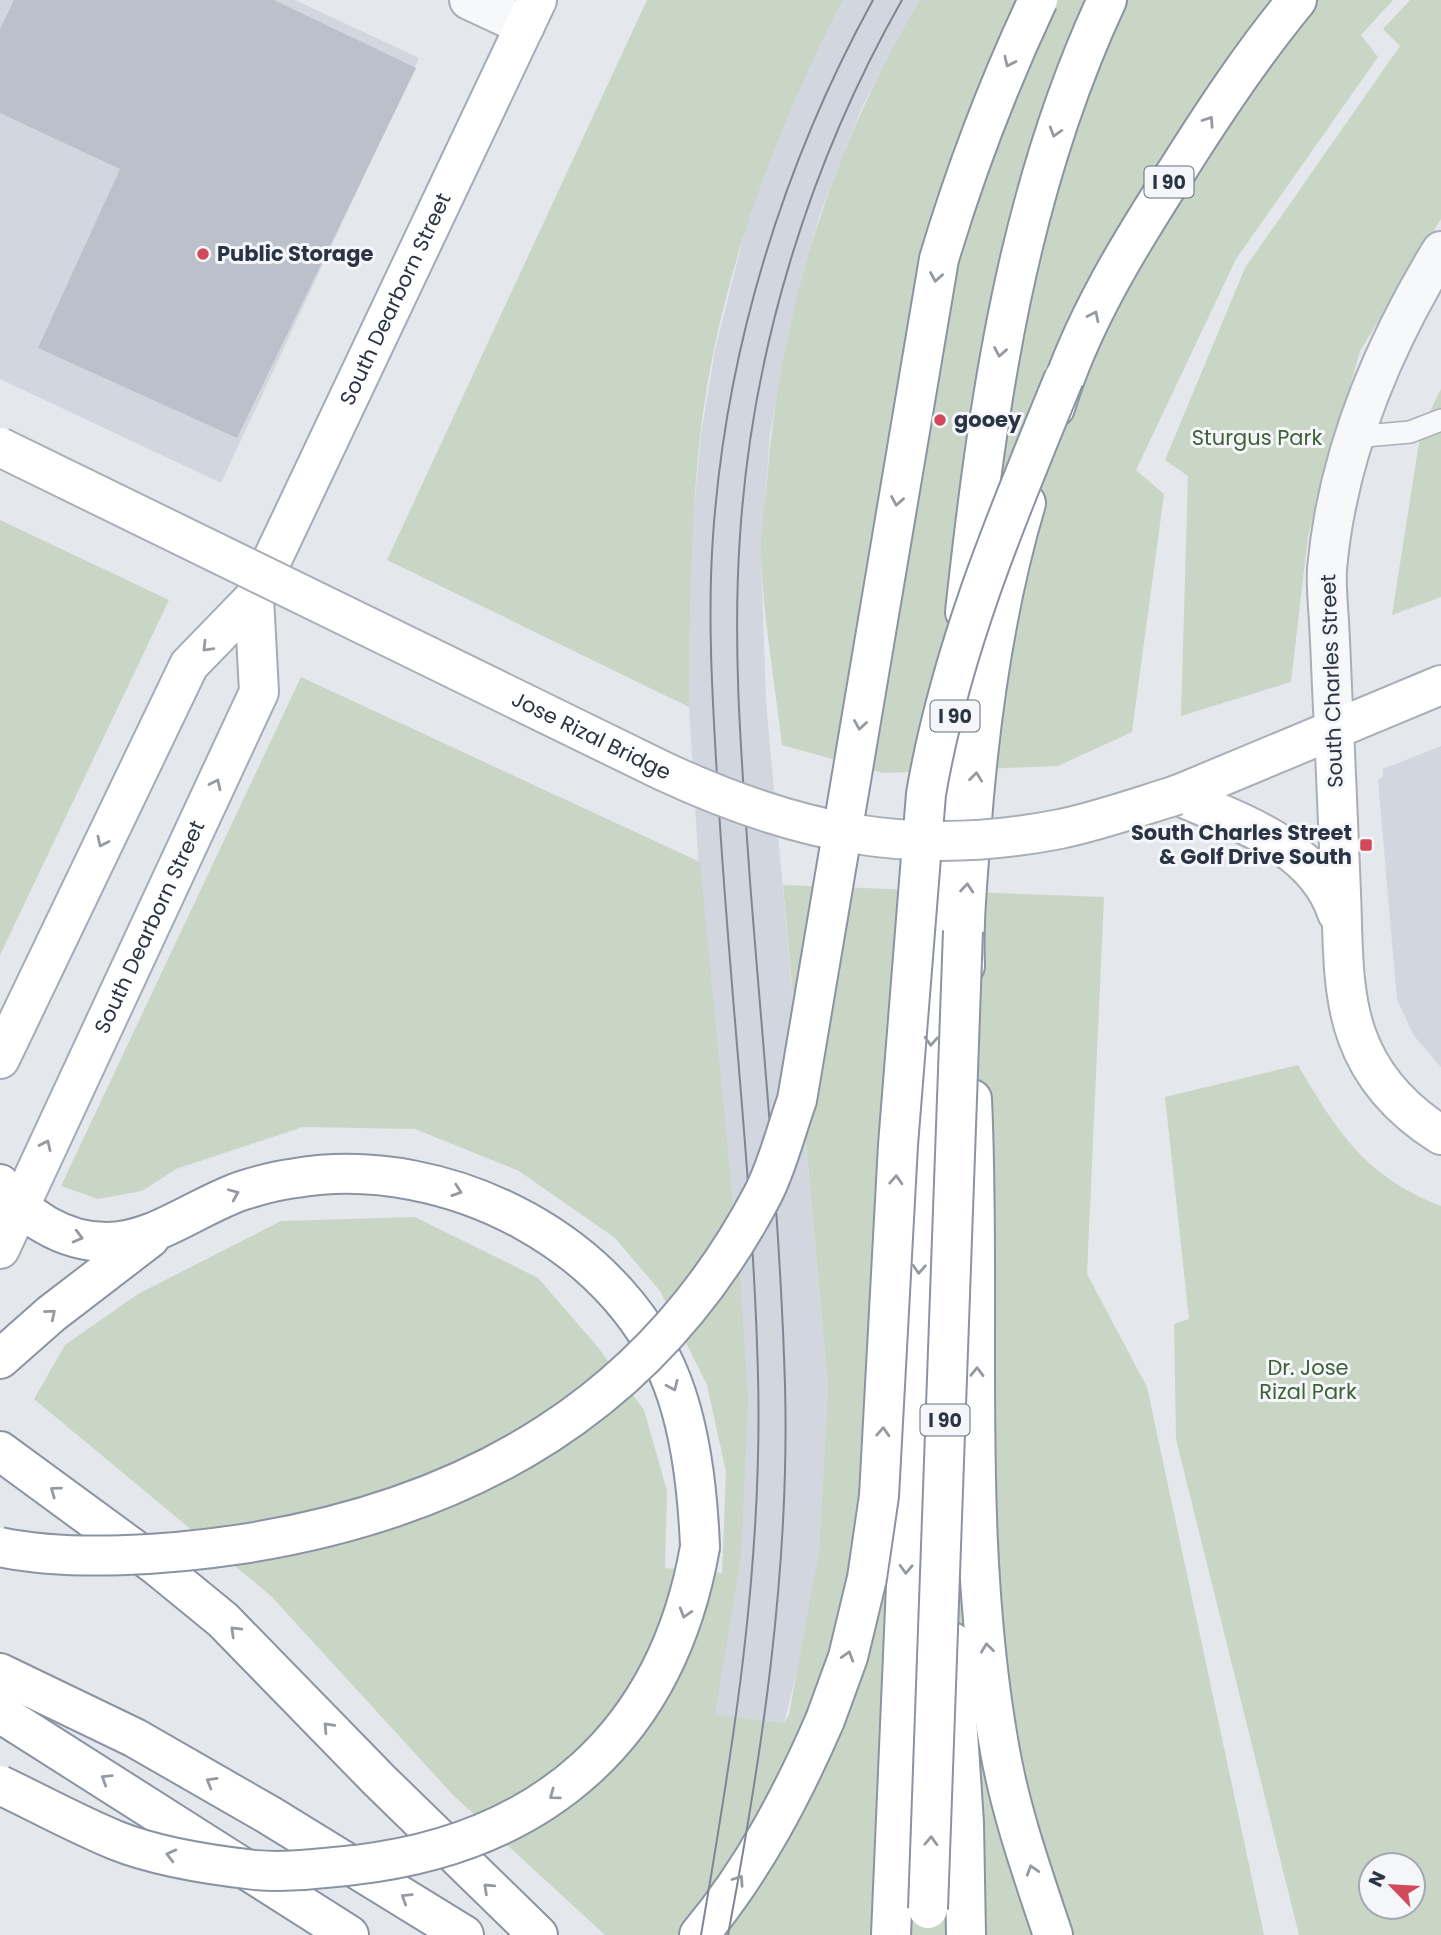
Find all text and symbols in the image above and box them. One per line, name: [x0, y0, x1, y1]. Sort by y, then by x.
one-way arrow: [1003, 55, 1017, 67]
one-way arrow: [1201, 115, 1214, 128]
one-way arrow: [1048, 125, 1063, 137]
road number: I 90: [1144, 166, 1194, 198]
street label: South Dearborn Street: [332, 188, 458, 410]
place label: Public Storage: [217, 239, 373, 268]
marker: Public Storage: [195, 246, 211, 262]
one-way arrow: [929, 271, 944, 283]
one-way arrow: [1086, 311, 1100, 323]
one-way arrow: [993, 346, 1008, 358]
place label: gooey: [954, 405, 1022, 434]
marker: gooey: [932, 412, 948, 428]
park label: Sturgus Park: [1192, 423, 1322, 452]
one-way arrow: [890, 495, 905, 507]
street label: South Charles Street: [1313, 574, 1350, 788]
one-way arrow: [202, 639, 215, 652]
street label: Jose Rizal Bridge: [507, 684, 676, 787]
road number: I 90: [930, 701, 979, 732]
one-way arrow: [853, 719, 868, 731]
one-way arrow: [968, 772, 983, 783]
one-way arrow: [208, 779, 222, 791]
street label: South Dearborn Street: [87, 816, 211, 1038]
place label: South Charles Street & Golf Drive South: [1131, 818, 1352, 871]
one-way arrow: [97, 835, 111, 847]
marker: South Charles Street & Golf Drive South: [1358, 837, 1374, 853]
one-way arrow: [959, 882, 974, 893]
one-way arrow: [924, 1036, 939, 1047]
one-way arrow: [38, 1140, 52, 1152]
one-way arrow: [889, 1174, 904, 1185]
one-way arrow: [450, 1183, 462, 1197]
one-way arrow: [227, 1189, 239, 1203]
one-way arrow: [72, 1229, 84, 1243]
one-way arrow: [912, 1263, 927, 1274]
one-way arrow: [43, 1310, 56, 1322]
park label: Dr. Jose Rizal Park: [1259, 1353, 1357, 1406]
one-way arrow: [969, 1366, 984, 1377]
one-way arrow: [665, 1379, 679, 1392]
road number: I 90: [920, 1404, 970, 1436]
one-way arrow: [875, 1426, 890, 1437]
one-way arrow: [50, 1487, 63, 1500]
one-way arrow: [898, 1563, 913, 1574]
one-way arrow: [678, 1607, 693, 1619]
one-way arrow: [230, 1626, 243, 1639]
one-way arrow: [979, 1642, 994, 1654]
one-way arrow: [839, 1650, 854, 1662]
one-way arrow: [323, 1722, 336, 1735]
one-way arrow: [100, 1775, 113, 1788]
one-way arrow: [205, 1777, 218, 1790]
one-way arrow: [549, 1787, 562, 1799]
one-way arrow: [923, 1835, 938, 1846]
one-way arrow: [165, 1848, 177, 1863]
north arrow: [1357, 1851, 1427, 1921]
one-way arrow: [1025, 1864, 1040, 1876]
text: N: [1362, 1867, 1392, 1891]
one-way arrow: [731, 1875, 744, 1888]
one-way arrow: [483, 1884, 496, 1897]
one-way arrow: [401, 1893, 414, 1906]

